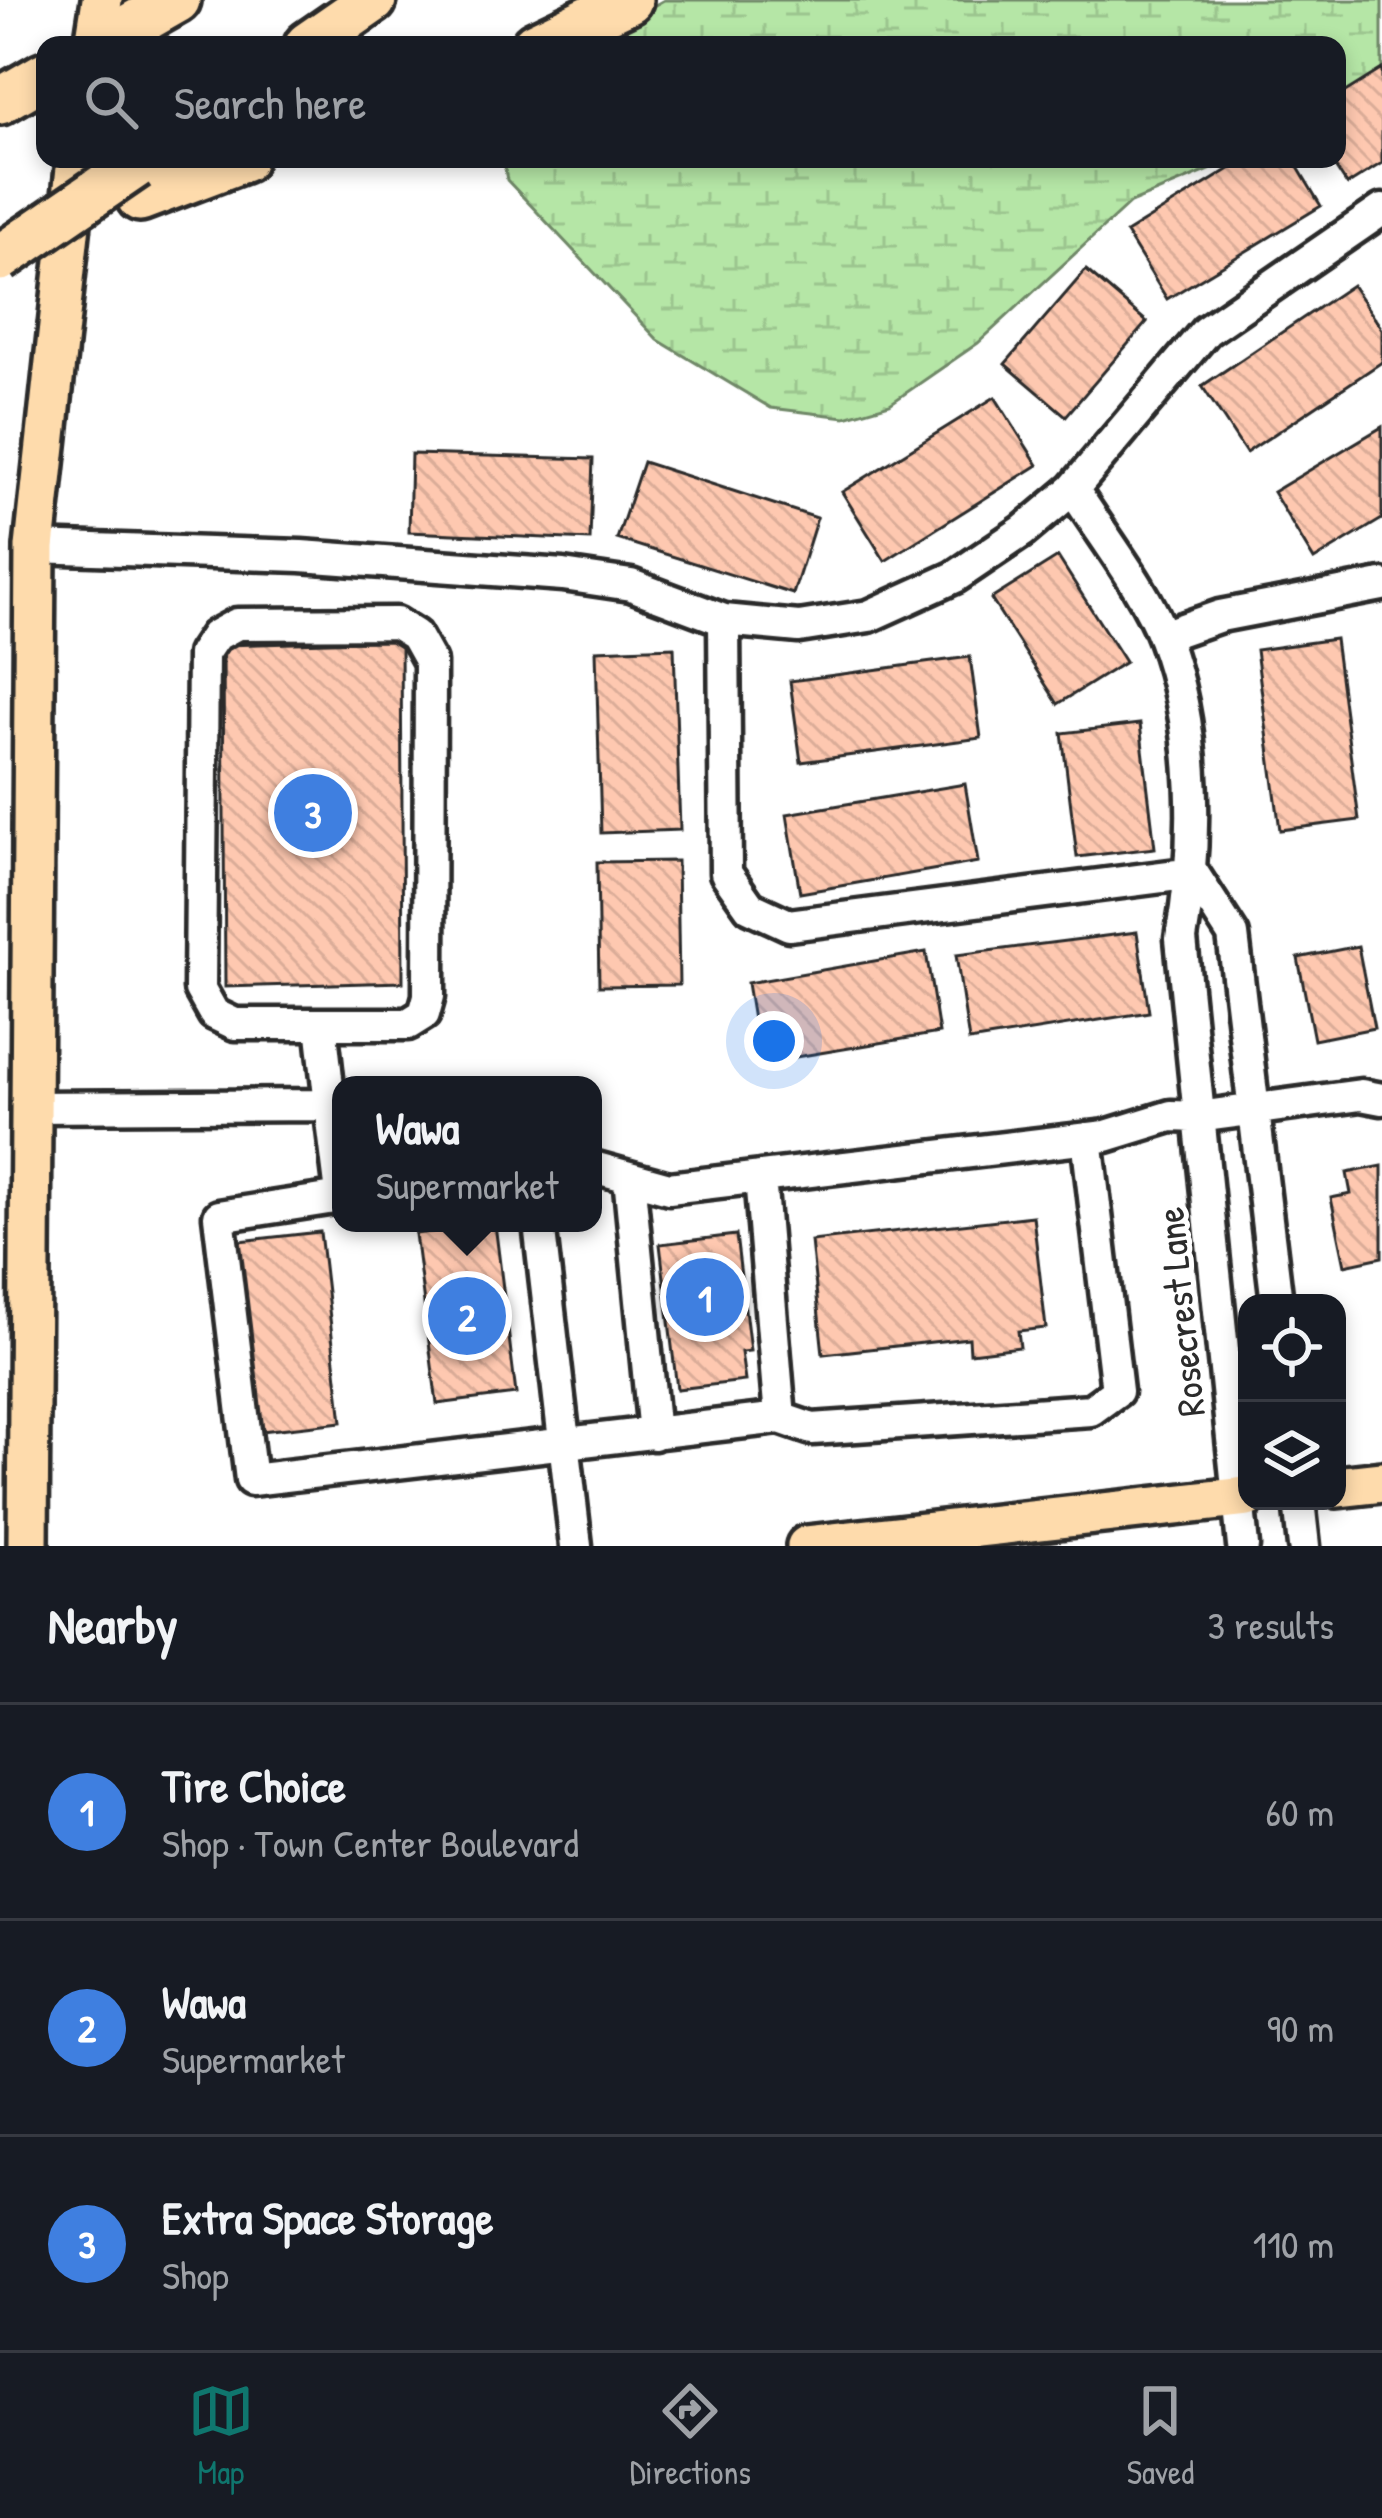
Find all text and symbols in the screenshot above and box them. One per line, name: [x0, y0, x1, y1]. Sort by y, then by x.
search box: [36, 36, 1346, 168]
icon: search: [78, 69, 144, 135]
text: Search here: [174, 72, 366, 133]
pin: 3: [274, 768, 352, 858]
your location: [744, 1011, 804, 1071]
popup: [332, 1076, 602, 1232]
text: Wawa: [376, 1097, 460, 1158]
text: Supermarket: [376, 1158, 558, 1211]
street label: Rosecrest Lane: [1142, 1205, 1217, 1419]
pin: 1: [666, 1252, 744, 1342]
pin: 2: [428, 1271, 506, 1361]
map controls: [1238, 1294, 1346, 1510]
button: locate: [1238, 1294, 1346, 1402]
button: layers: [1238, 1402, 1346, 1510]
text: Nearby: [48, 1590, 178, 1659]
text: 3 results: [1208, 1598, 1334, 1651]
text: Tire Choice: [162, 1755, 346, 1816]
text: 1: [80, 1785, 94, 1838]
text: 60 m: [1265, 1785, 1334, 1838]
text: Shop · Town Center Boulevard: [162, 1816, 579, 1869]
text: Wawa: [162, 1971, 246, 2032]
text: 2: [78, 2001, 96, 2054]
text: 90 m: [1267, 2001, 1334, 2054]
text: Supermarket: [162, 2032, 345, 2085]
text: Extra Space Storage: [162, 2187, 493, 2248]
text: 3: [78, 2217, 96, 2270]
text: 110 m: [1253, 2217, 1334, 2270]
text: Shop: [162, 2248, 229, 2301]
tab: Map: [188, 2378, 254, 2494]
tab: Directions: [630, 2378, 751, 2494]
tab: Saved: [1127, 2378, 1194, 2494]

